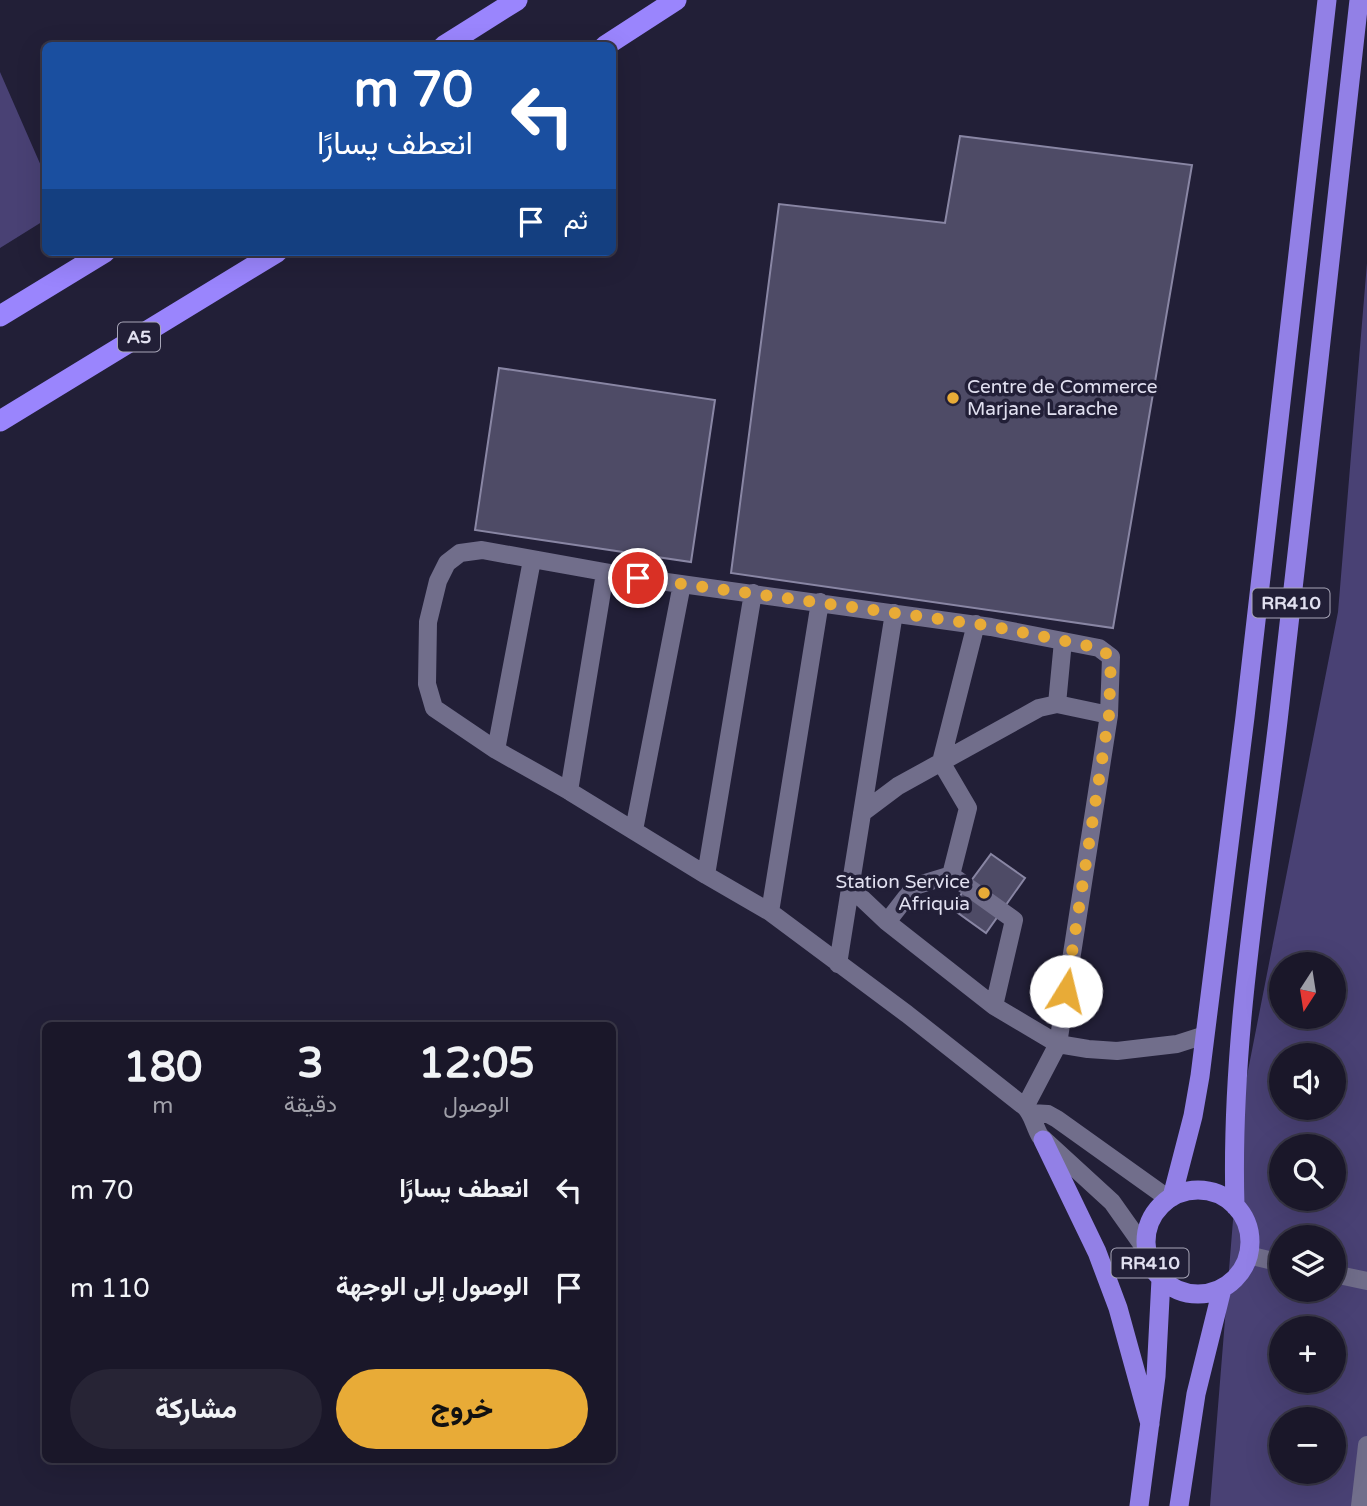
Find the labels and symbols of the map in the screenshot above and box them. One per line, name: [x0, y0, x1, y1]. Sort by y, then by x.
road number: A5: [118, 323, 160, 352]
place label: Centre de Commerce Marjane Larache: [967, 376, 1158, 420]
marker: Centre de Commerce Marjane Larache: [945, 390, 961, 406]
pin: [608, 548, 668, 608]
road number: RR410: [1252, 588, 1330, 618]
place label: Station Service Afriquia: [836, 871, 970, 915]
marker: Station Service Afriquia: [976, 885, 992, 901]
north arrow: [1269, 952, 1346, 1029]
position arrow: [1029, 954, 1103, 1028]
road number: RR410: [1112, 1248, 1188, 1278]

